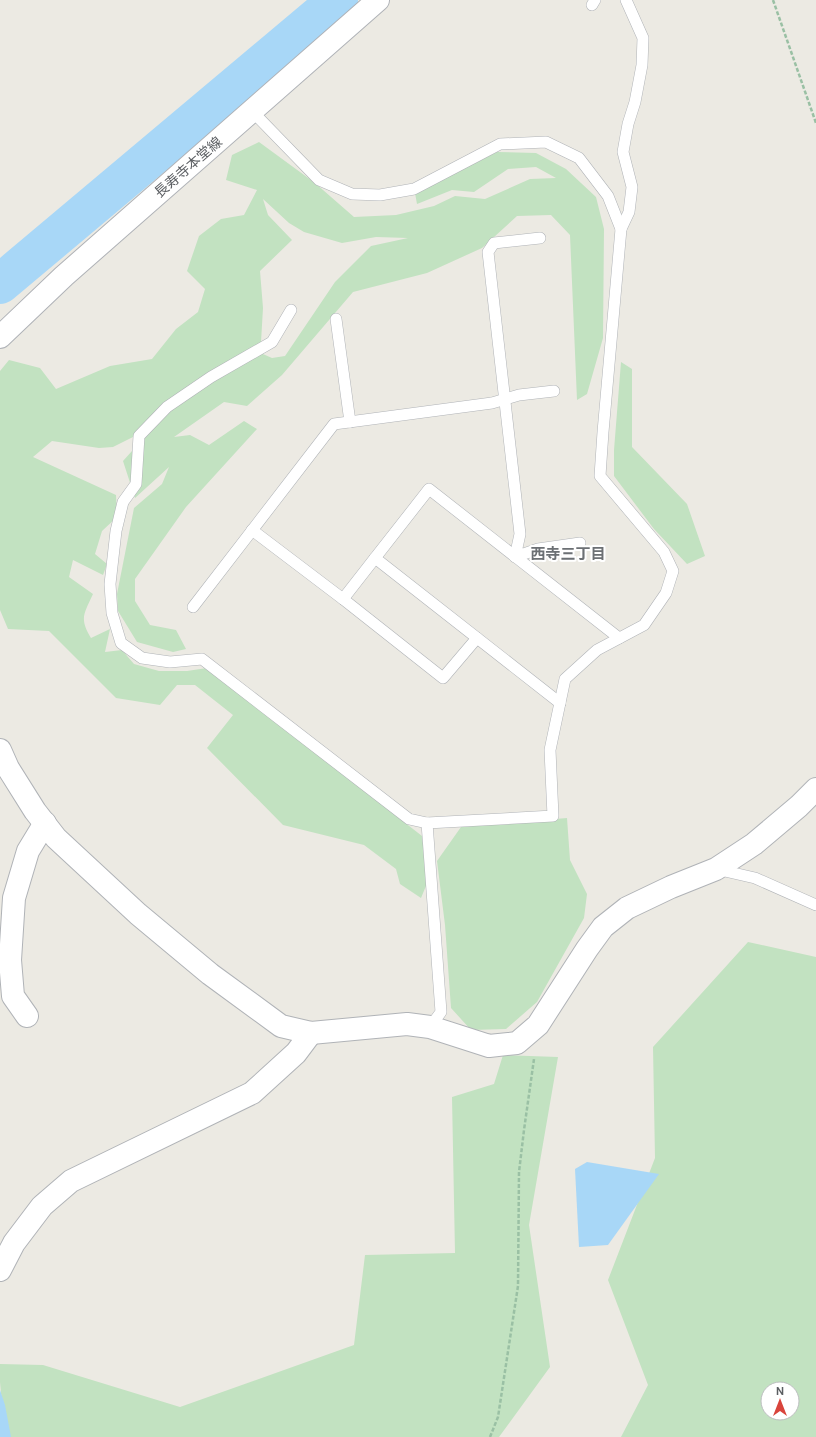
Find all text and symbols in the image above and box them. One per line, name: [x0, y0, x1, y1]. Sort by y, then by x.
street label: 長寿寺本堂線: [150, 133, 226, 201]
district label: 西寺三丁目: [530, 544, 606, 564]
north arrow: [760, 1381, 800, 1421]
text: N: [776, 1384, 784, 1398]

